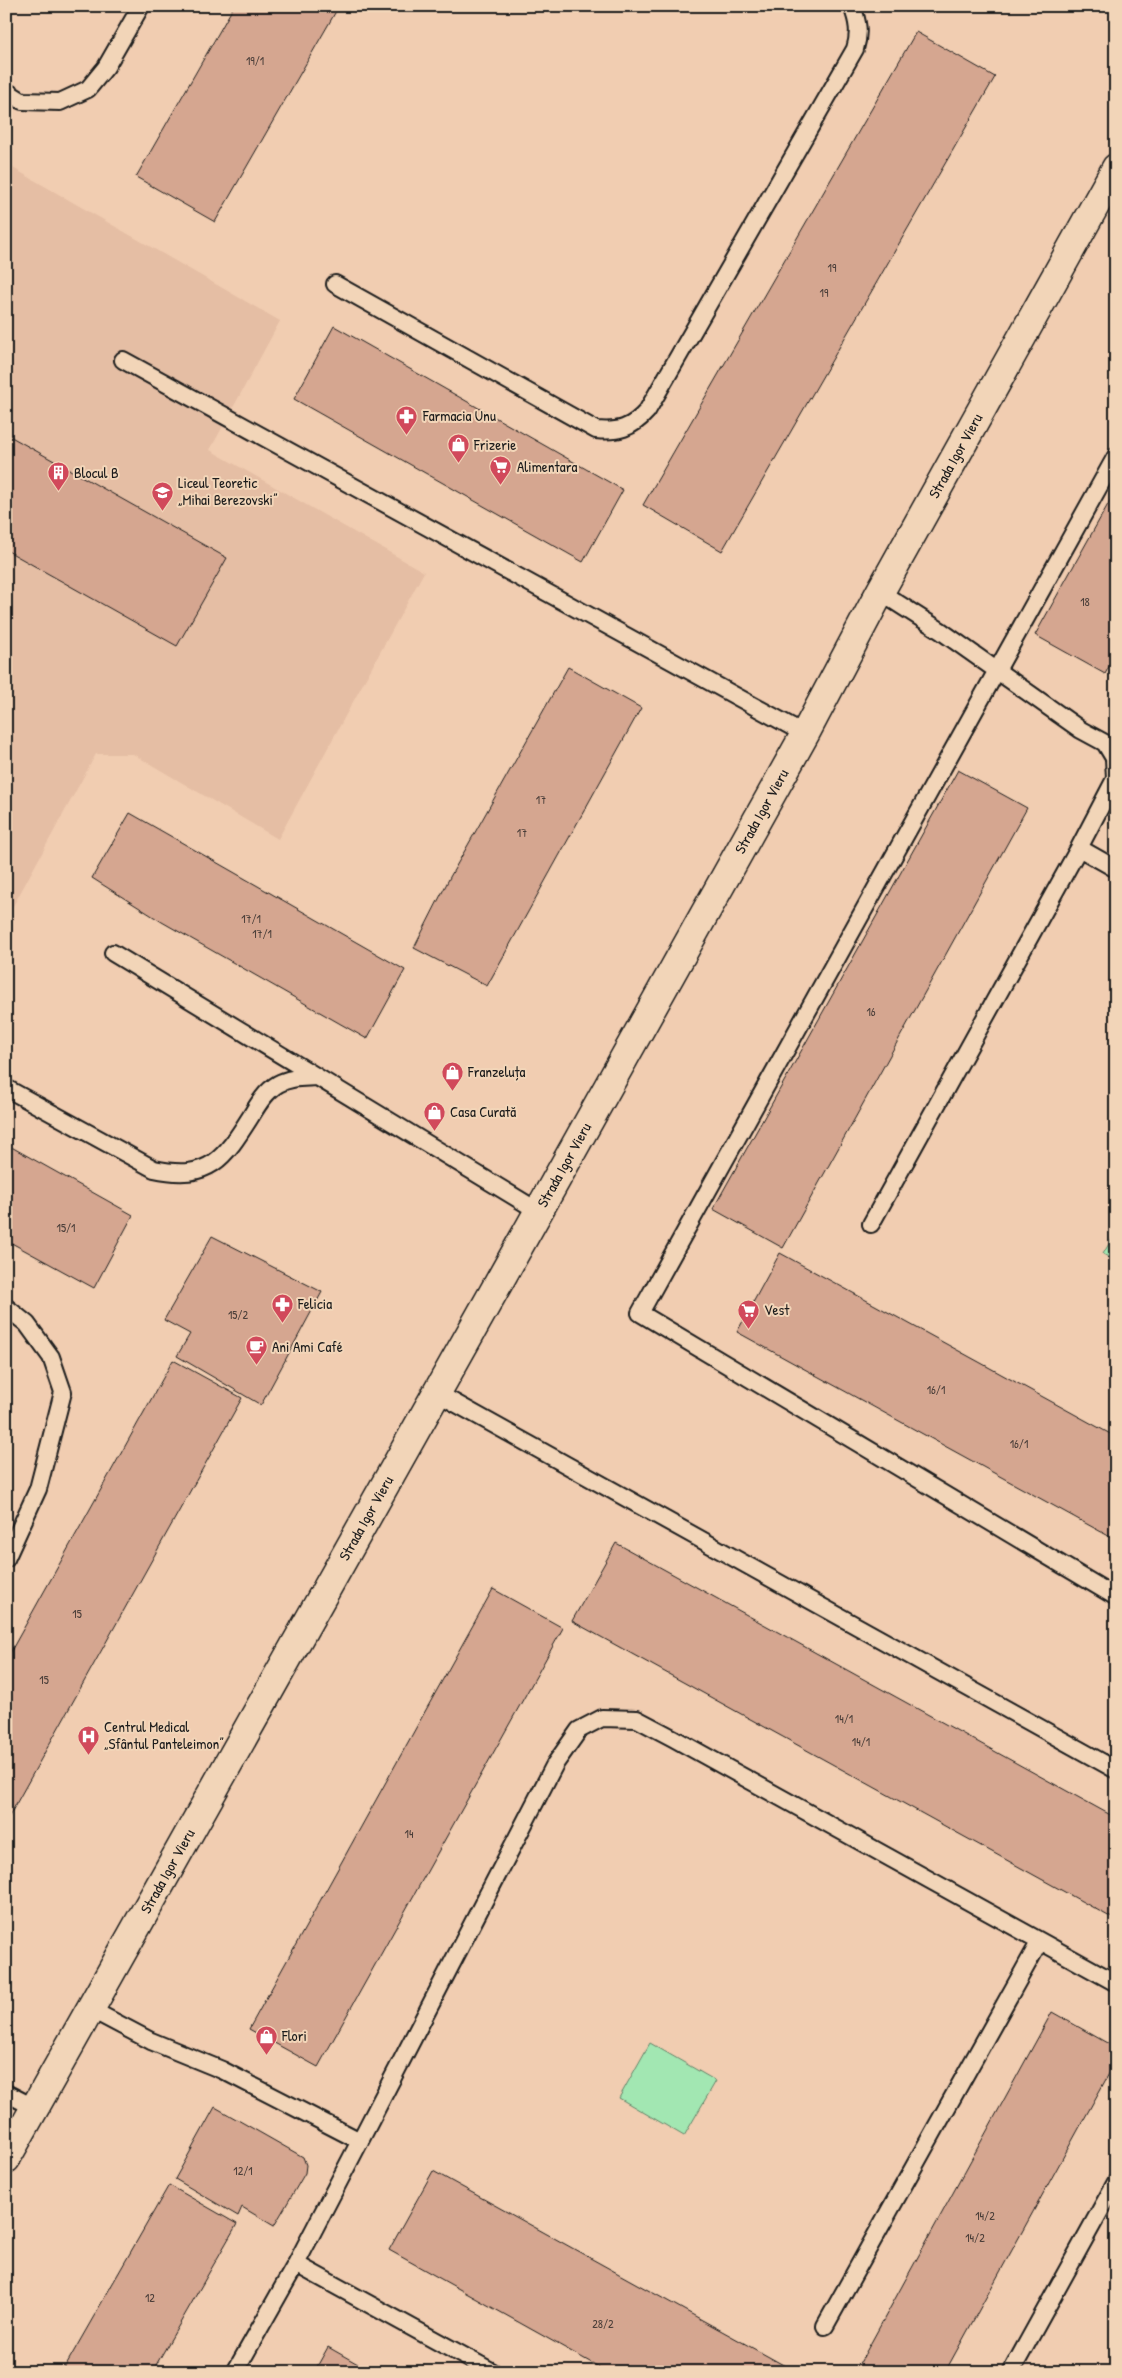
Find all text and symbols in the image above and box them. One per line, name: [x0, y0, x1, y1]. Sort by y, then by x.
house number: 19/1: [246, 52, 264, 69]
house number: 19: [828, 259, 837, 276]
house number: 19: [820, 284, 829, 301]
pharmacy icon: Farmacia Unu: [395, 404, 419, 435]
place label: Farmacia Unu: [422, 405, 496, 426]
street label: Strada Igor Vieru: [923, 410, 987, 502]
shop icon: Frizerie: [446, 433, 470, 464]
place label: Frizerie: [473, 434, 516, 455]
supermarket icon: Alimentara: [489, 455, 513, 486]
place label: Alimentara: [517, 456, 577, 477]
building icon: Blocul B: [46, 461, 70, 492]
place label: Blocul B: [74, 462, 119, 483]
place label: Liceul Teoretic „Mihai Berezovski”: [178, 472, 278, 510]
school or university icon: Liceul Teoretic „Mihai Berezovski”: [150, 480, 174, 511]
house number: 18: [1080, 593, 1090, 610]
street label: Strada Igor Vieru: [729, 765, 793, 857]
house number: 17: [536, 791, 546, 808]
house number: 17: [517, 824, 527, 841]
house number: 17/1: [241, 910, 261, 927]
house number: 17/1: [252, 925, 272, 942]
house number: 16: [866, 1003, 876, 1020]
shop icon: Franzeluța: [440, 1060, 464, 1091]
place label: Franzeluța: [467, 1061, 526, 1082]
shop icon: Casa Curată: [422, 1100, 446, 1131]
place label: Casa Curată: [450, 1101, 516, 1122]
street label: Strada Igor Vieru: [532, 1119, 596, 1211]
house number: 15/1: [57, 1219, 75, 1236]
pharmacy icon: Felicia: [270, 1292, 294, 1323]
place label: Felicia: [297, 1293, 332, 1314]
supermarket icon: Vest: [736, 1298, 760, 1329]
place label: Vest: [764, 1299, 790, 1320]
house number: 15/2: [228, 1306, 248, 1323]
cafe icon: Ani Ami Café: [244, 1335, 268, 1366]
place label: Ani Ami Café: [272, 1336, 343, 1357]
house number: 16/1: [927, 1381, 945, 1398]
house number: 16/1: [1010, 1435, 1028, 1452]
street label: Strada Igor Vieru: [334, 1472, 398, 1564]
house number: 15: [72, 1605, 82, 1622]
house number: 15: [39, 1671, 49, 1688]
house number: 14/1: [835, 1710, 853, 1727]
place label: Centrul Medical „Sfântul Panteleimon”: [104, 1716, 224, 1754]
hospital icon: Centrul Medical „Sfântul Panteleimon”: [76, 1724, 100, 1755]
house number: 14/1: [852, 1733, 870, 1750]
street label: Strada Igor Vieru: [135, 1825, 199, 1917]
house number: 14: [405, 1825, 414, 1842]
shop icon: Flori: [254, 2024, 278, 2055]
place label: Flori: [281, 2025, 307, 2046]
house number: 12/1: [233, 2162, 253, 2179]
house number: 14/2: [975, 2207, 995, 2224]
house number: 14/2: [965, 2229, 985, 2246]
house number: 12: [145, 2289, 155, 2306]
house number: 28/2: [592, 2315, 614, 2332]

